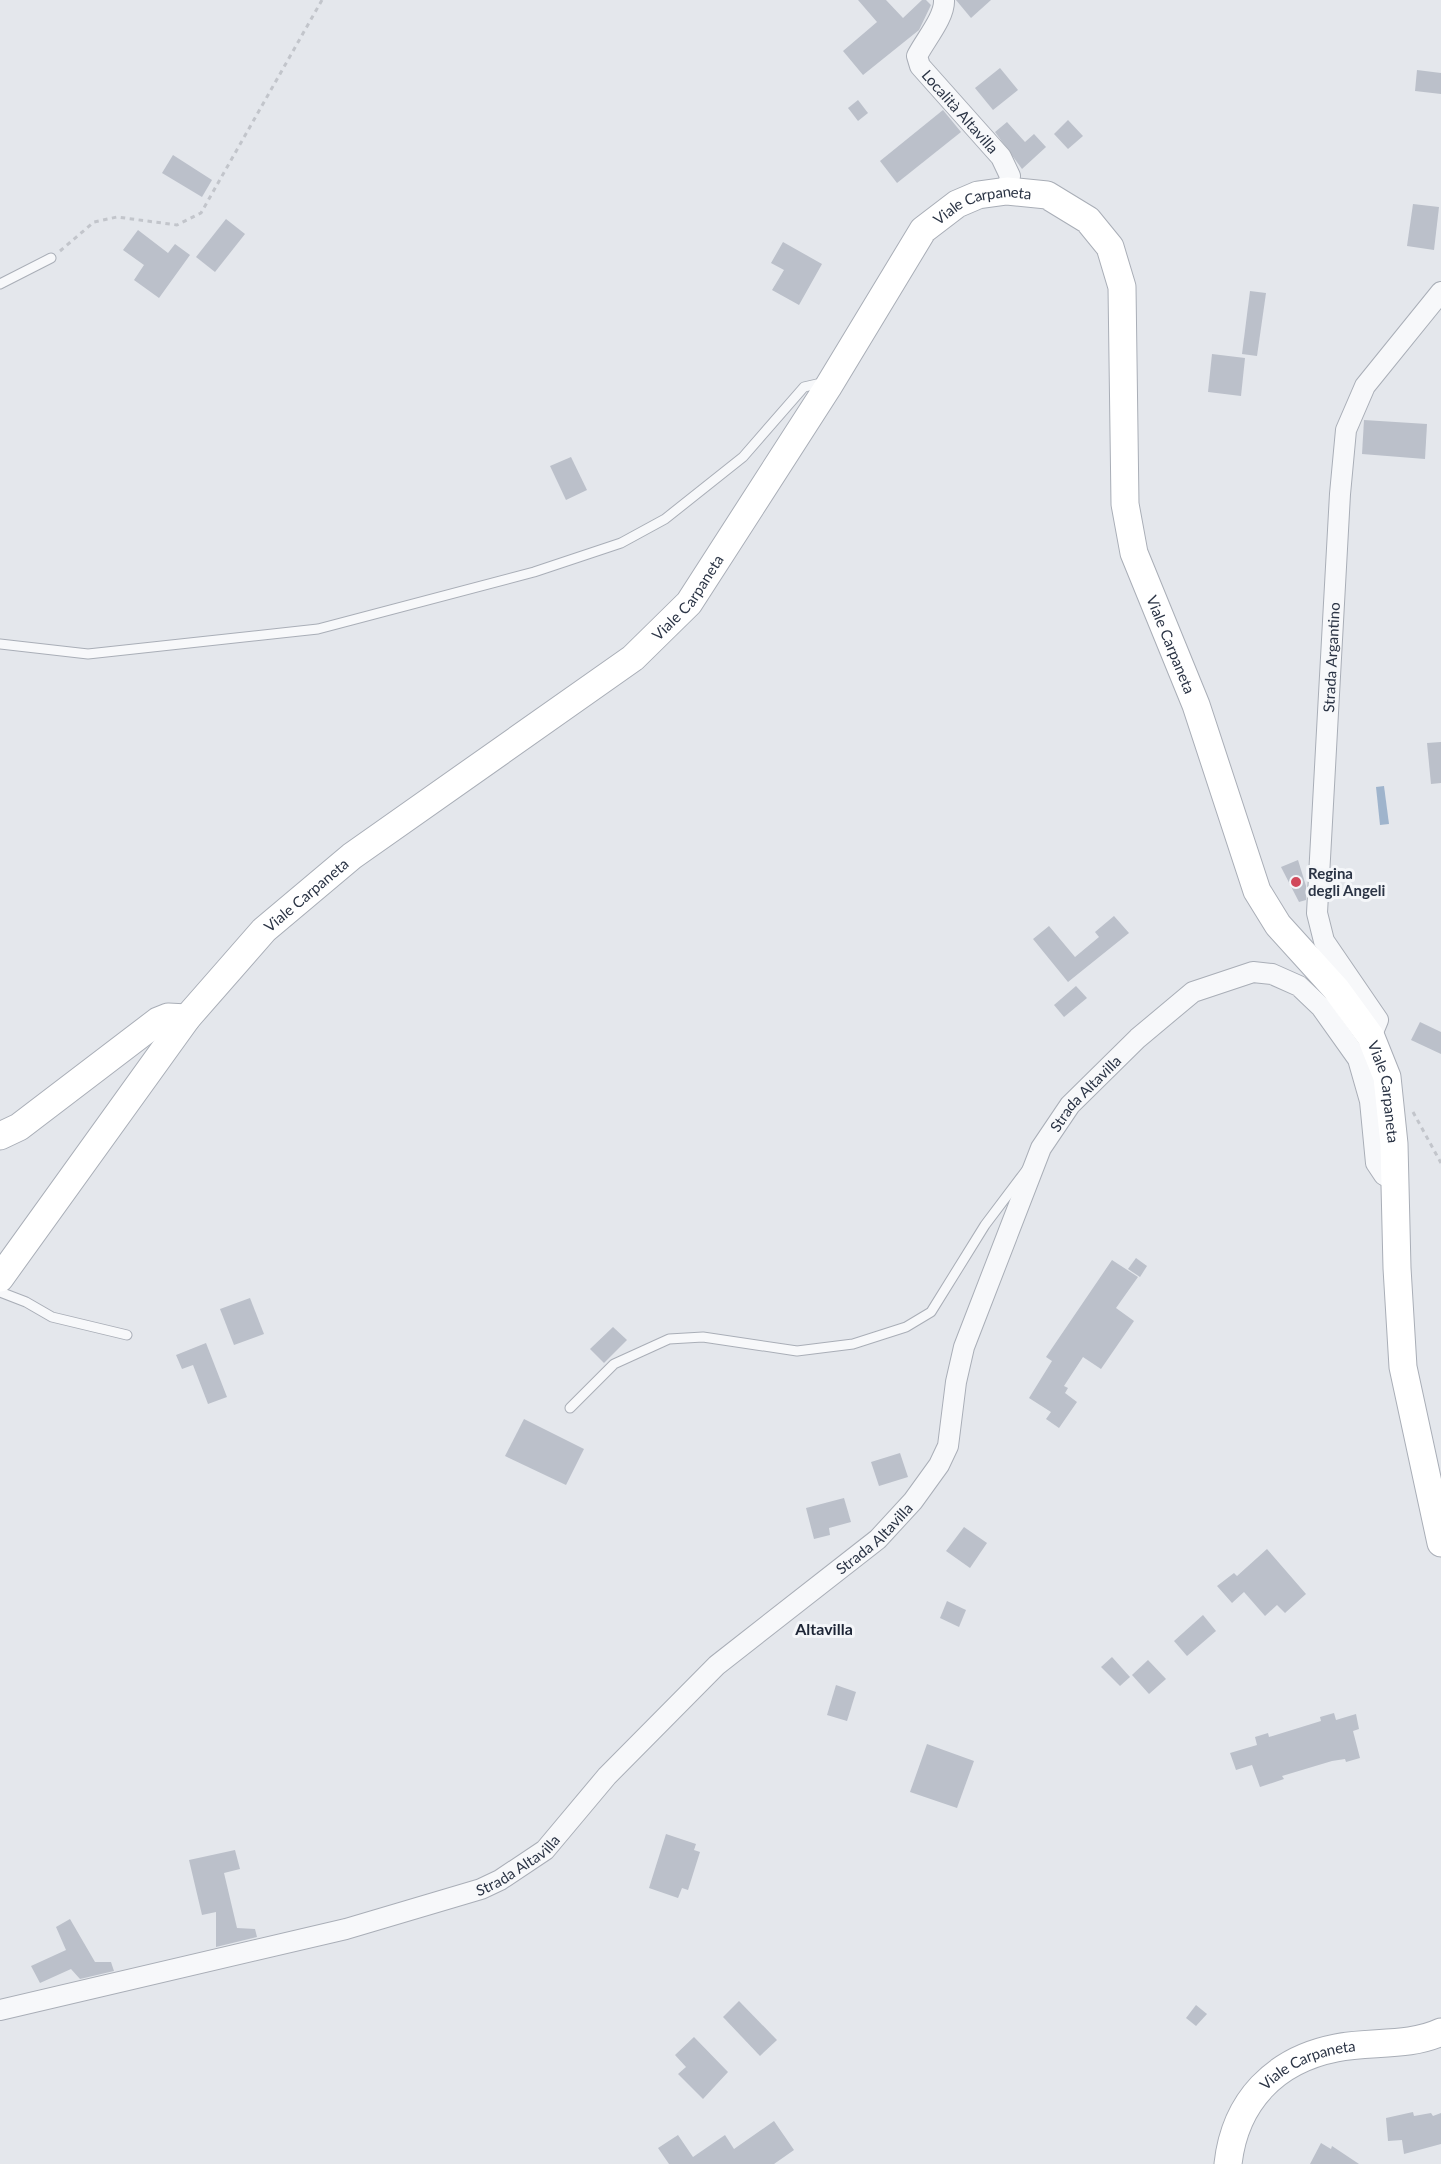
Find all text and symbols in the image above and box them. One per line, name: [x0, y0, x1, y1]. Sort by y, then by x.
street label: Località Altavilla: [918, 66, 1002, 157]
street label: Viale Carpaneta: [929, 182, 1032, 228]
street label: Viale Carpaneta: [648, 551, 727, 644]
street label: Viale Carpaneta: [1143, 593, 1199, 696]
street label: Strada Argantino: [1319, 602, 1343, 713]
street label: Viale Carpaneta: [260, 854, 352, 935]
place label: Regina degli Angeli: [1308, 864, 1386, 899]
marker: Regina degli Angeli: [1289, 875, 1303, 889]
street label: Viale Carpaneta: [1364, 1038, 1403, 1144]
street label: Strada Altavilla: [1046, 1051, 1124, 1135]
street label: Strada Altavilla: [832, 1499, 916, 1578]
district label: Altavilla: [794, 1619, 853, 1638]
street label: Strada Altavilla: [474, 1831, 563, 1899]
street label: Viale Carpaneta: [1255, 2036, 1356, 2093]

